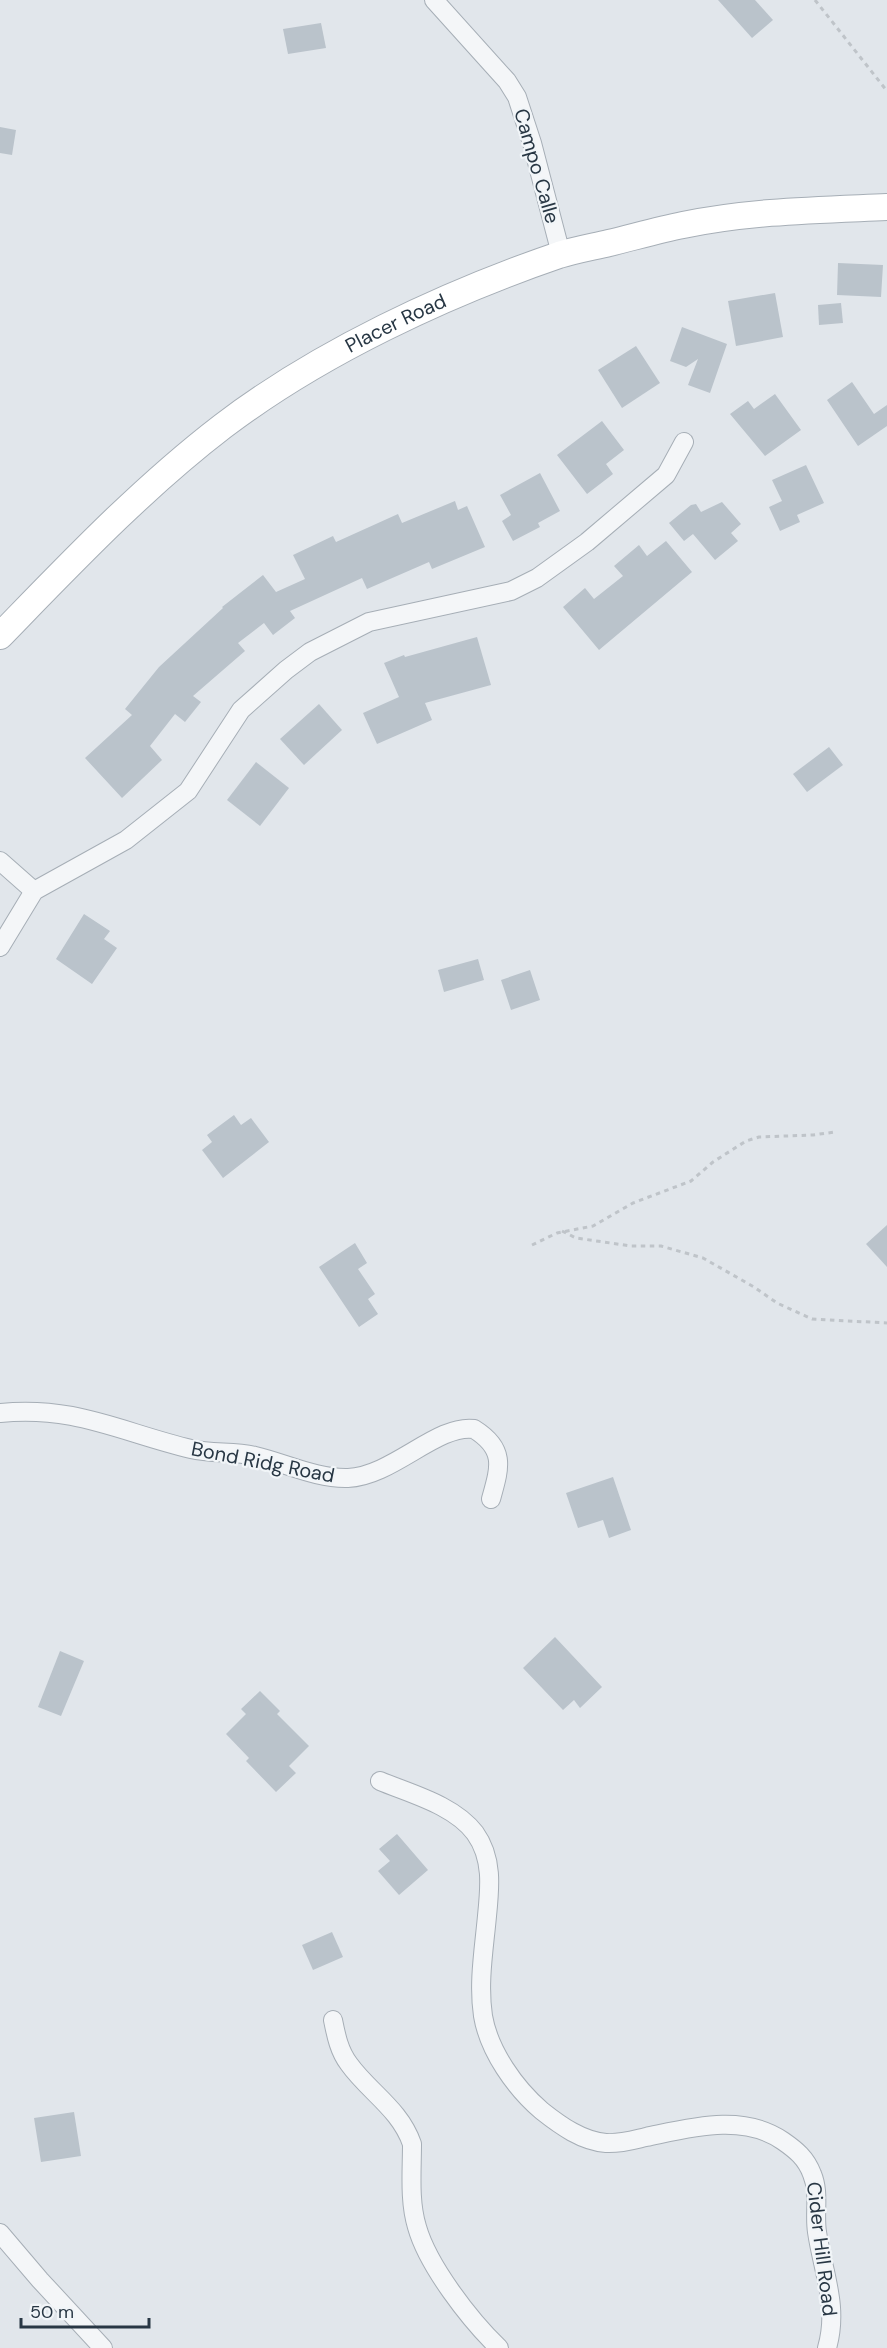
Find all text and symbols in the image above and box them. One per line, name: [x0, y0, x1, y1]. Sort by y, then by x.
street label: Campo Calle: [508, 106, 566, 226]
street label: Placer Road: [341, 288, 450, 359]
street label: Bond Ridg Road: [189, 1435, 337, 1489]
street label: Cider Hill Road: [801, 2180, 843, 2318]
scale bar: [21, 2291, 148, 2329]
text: 50 m: [30, 2300, 74, 2324]

